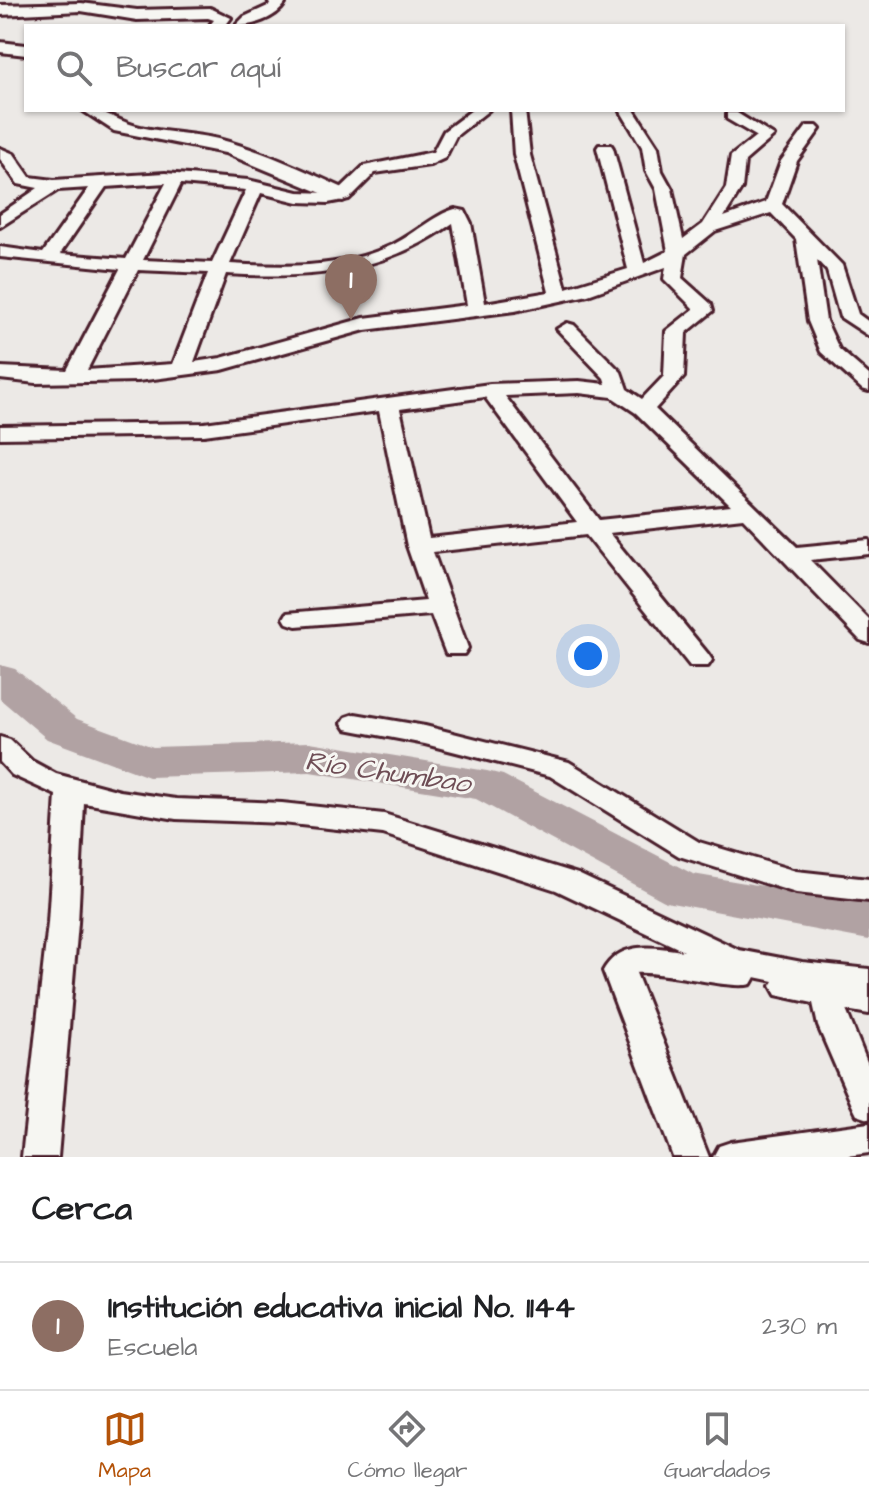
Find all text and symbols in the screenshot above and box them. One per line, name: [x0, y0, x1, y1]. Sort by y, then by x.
search box: [24, 24, 845, 112]
icon: search: [52, 46, 96, 90]
text: Buscar aquí: [116, 47, 281, 89]
pin: 1: [325, 254, 377, 320]
your location: [568, 636, 608, 676]
water label: Río Chumbao: [303, 742, 475, 804]
text: Cerca: [32, 1185, 132, 1233]
text: Institución educativa inicial No. 1144: [108, 1287, 575, 1329]
text: 1: [56, 1308, 60, 1344]
text: 230 m: [762, 1308, 837, 1344]
text: Escuela: [108, 1329, 197, 1365]
tab: Mapa: [98, 1407, 151, 1486]
tab: Cómo llegar: [348, 1407, 467, 1486]
tab: Guardados: [664, 1407, 771, 1486]

